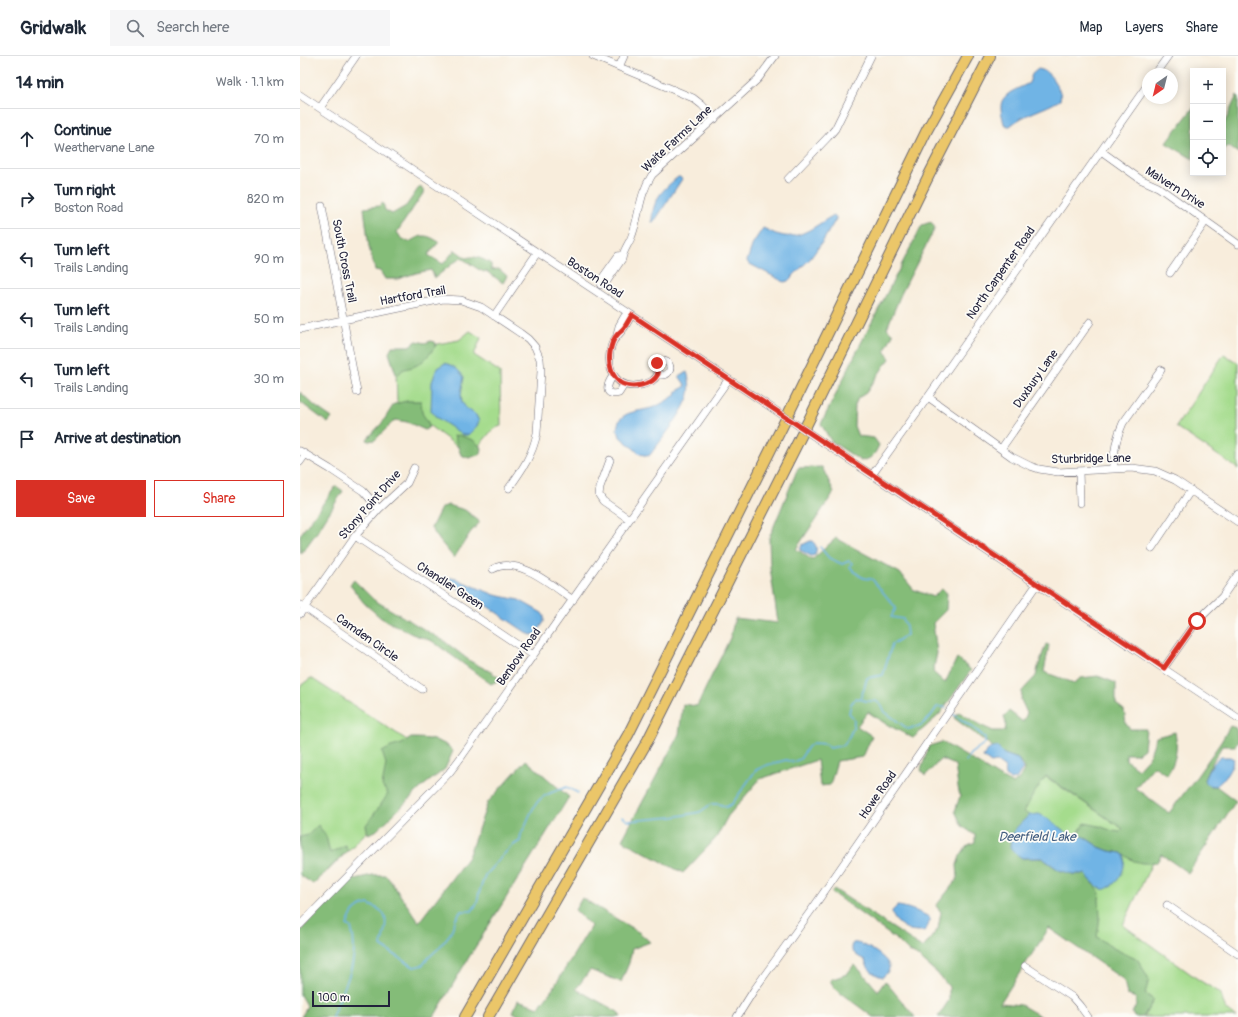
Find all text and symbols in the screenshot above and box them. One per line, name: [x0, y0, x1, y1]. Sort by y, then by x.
search box: [110, 10, 390, 46]
text: Gridwalk: [20, 16, 86, 40]
icon: search: [124, 17, 146, 39]
text: Search here: [156, 18, 229, 37]
text: Map: [1080, 19, 1103, 36]
text: Layers: [1125, 19, 1163, 36]
text: Share: [1185, 19, 1218, 36]
north arrow: [1142, 68, 1178, 104]
map controls: [1190, 68, 1226, 176]
button: +: [1190, 68, 1226, 104]
text: 14 min: [16, 72, 64, 93]
text: Walk · 1.1 km: [216, 74, 284, 90]
street label: Waite Farms Lane: [639, 102, 715, 175]
button: −: [1190, 104, 1226, 140]
text: Continue: [54, 121, 112, 140]
icon: ahead: [16, 128, 38, 150]
text: 70 m: [254, 131, 284, 147]
text: Weathervane Lane: [54, 140, 154, 156]
button: locate: [1190, 140, 1226, 176]
street label: Malvern Drive: [1142, 164, 1208, 212]
text: Turn right: [54, 181, 115, 200]
icon: right: [16, 188, 38, 210]
text: 820 m: [247, 191, 284, 207]
text: Boston Road: [54, 200, 123, 216]
street label: South Cross Trail: [329, 218, 359, 304]
street label: North Carpenter Road: [963, 224, 1039, 322]
text: Turn left: [54, 241, 110, 260]
icon: left: [16, 248, 38, 270]
text: 90 m: [254, 251, 284, 267]
street label: Boston Road: [564, 254, 626, 302]
text: Trails Landing: [54, 260, 128, 276]
street label: Hartford Trail: [379, 283, 447, 309]
text: Turn left: [54, 301, 110, 320]
icon: left: [16, 308, 38, 330]
text: 50 m: [254, 311, 284, 327]
text: Trails Landing: [54, 320, 128, 336]
street label: Duxbury Lane: [1010, 347, 1062, 411]
route end: [648, 354, 666, 372]
text: Turn left: [54, 361, 110, 380]
icon: left: [16, 368, 38, 390]
text: 30 m: [254, 371, 284, 387]
text: Trails Landing: [54, 380, 128, 396]
icon: arrive: [16, 428, 38, 450]
text: Arrive at destination: [54, 429, 181, 448]
street label: Sturbridge Lane: [1051, 451, 1131, 467]
street label: Stony Point Drive: [336, 467, 404, 543]
button: Save: [16, 480, 146, 517]
button: Share: [154, 480, 284, 517]
street label: Chandler Green: [414, 559, 487, 613]
street label: Camden Circle: [333, 611, 401, 665]
route start: [1188, 612, 1206, 630]
street label: Benbow Road: [494, 625, 544, 689]
street label: Howe Road: [856, 768, 900, 822]
water label: Deerfield Lake: [998, 829, 1077, 845]
scale bar: [312, 989, 390, 1008]
text: 100 m: [318, 991, 349, 1004]

